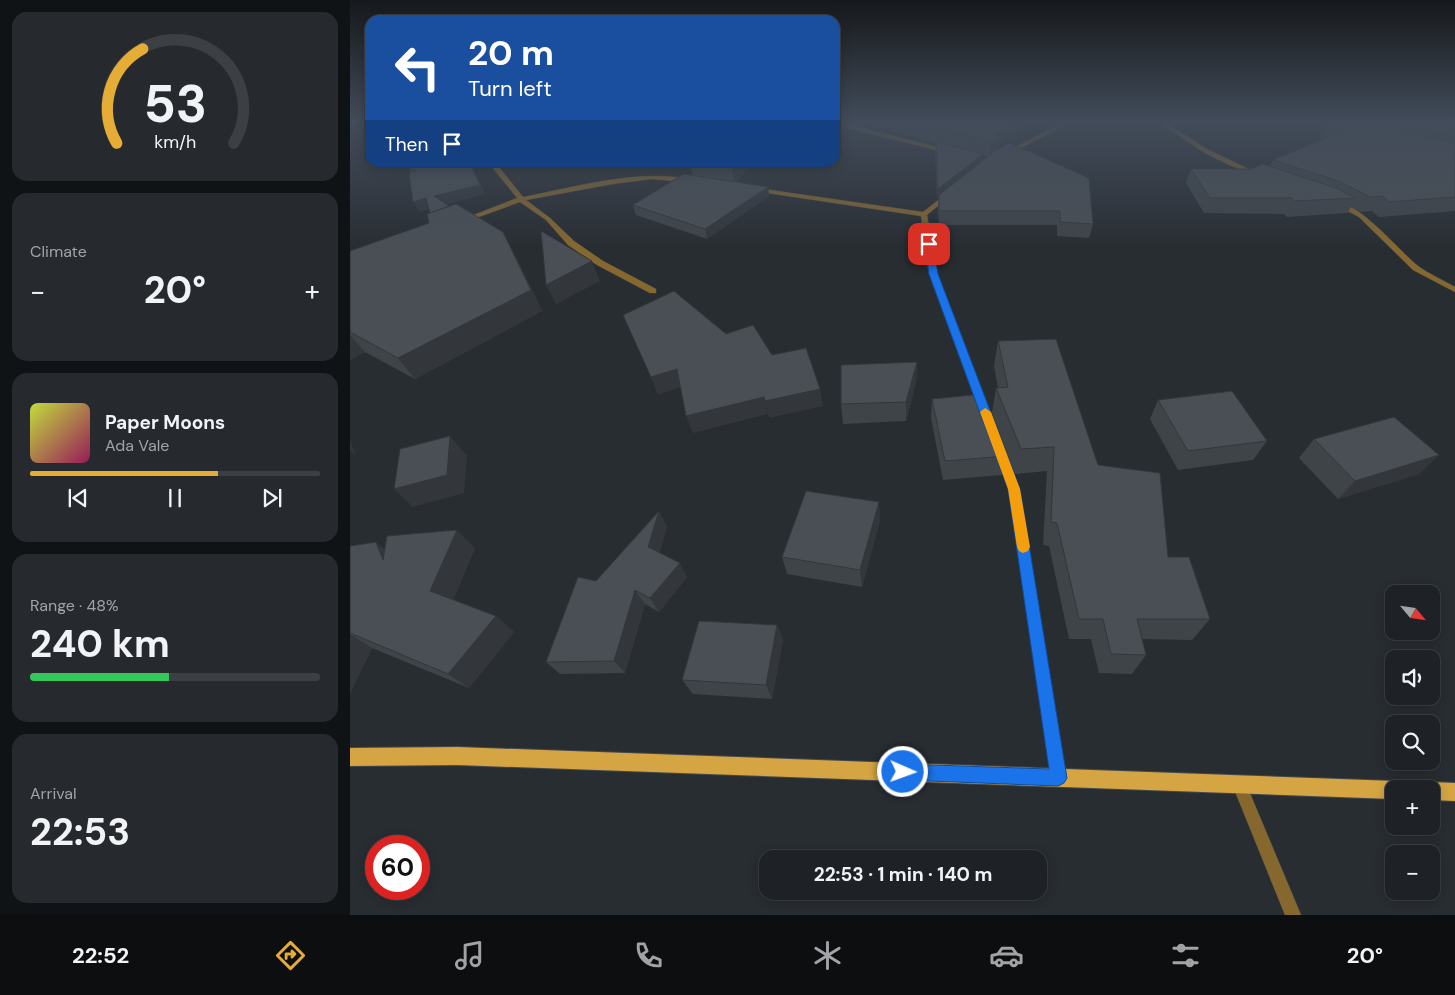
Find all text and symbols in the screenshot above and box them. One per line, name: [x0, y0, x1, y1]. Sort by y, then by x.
text: 20 m: [468, 30, 554, 76]
icon: left: [385, 35, 450, 100]
text: 53: [143, 70, 207, 138]
text: Turn left: [468, 74, 552, 103]
text: km/h: [154, 130, 196, 154]
icon: arrive: [438, 130, 466, 158]
text: Then: [385, 132, 428, 157]
pin: [908, 223, 950, 265]
icon: arrive: [915, 230, 943, 258]
text: Climate: [30, 241, 87, 262]
text: 20°: [144, 265, 206, 315]
text: −: [30, 273, 45, 310]
text: +: [305, 273, 320, 310]
text: Paper Moons: [105, 410, 225, 435]
text: Ada Vale: [105, 435, 169, 456]
icon: previous: [64, 484, 92, 512]
icon: pause: [161, 484, 189, 512]
icon: next: [258, 484, 286, 512]
north arrow: [1385, 585, 1440, 640]
map controls: [1385, 585, 1440, 900]
text: Range · 48%: [30, 595, 119, 616]
text: 240 km: [30, 619, 170, 669]
button: sound: [1385, 650, 1440, 705]
button: search: [1385, 715, 1440, 770]
position arrow: [876, 745, 928, 797]
button: +: [1385, 780, 1440, 835]
text: Arrival: [30, 783, 77, 804]
text: 22:53: [30, 807, 130, 857]
speed limit sign: 60: [365, 835, 430, 900]
button: −: [1385, 845, 1440, 900]
text: 22:53 · 1 min · 140 m: [814, 862, 992, 887]
icon: directions: [273, 938, 308, 973]
icon: music: [452, 938, 487, 973]
icon: phone: [631, 938, 666, 973]
icon: climate: [810, 938, 845, 973]
icon: car: [989, 938, 1024, 973]
icon: filters: [1168, 938, 1203, 973]
text: 22:52: [72, 941, 129, 970]
text: 20°: [1347, 941, 1383, 970]

